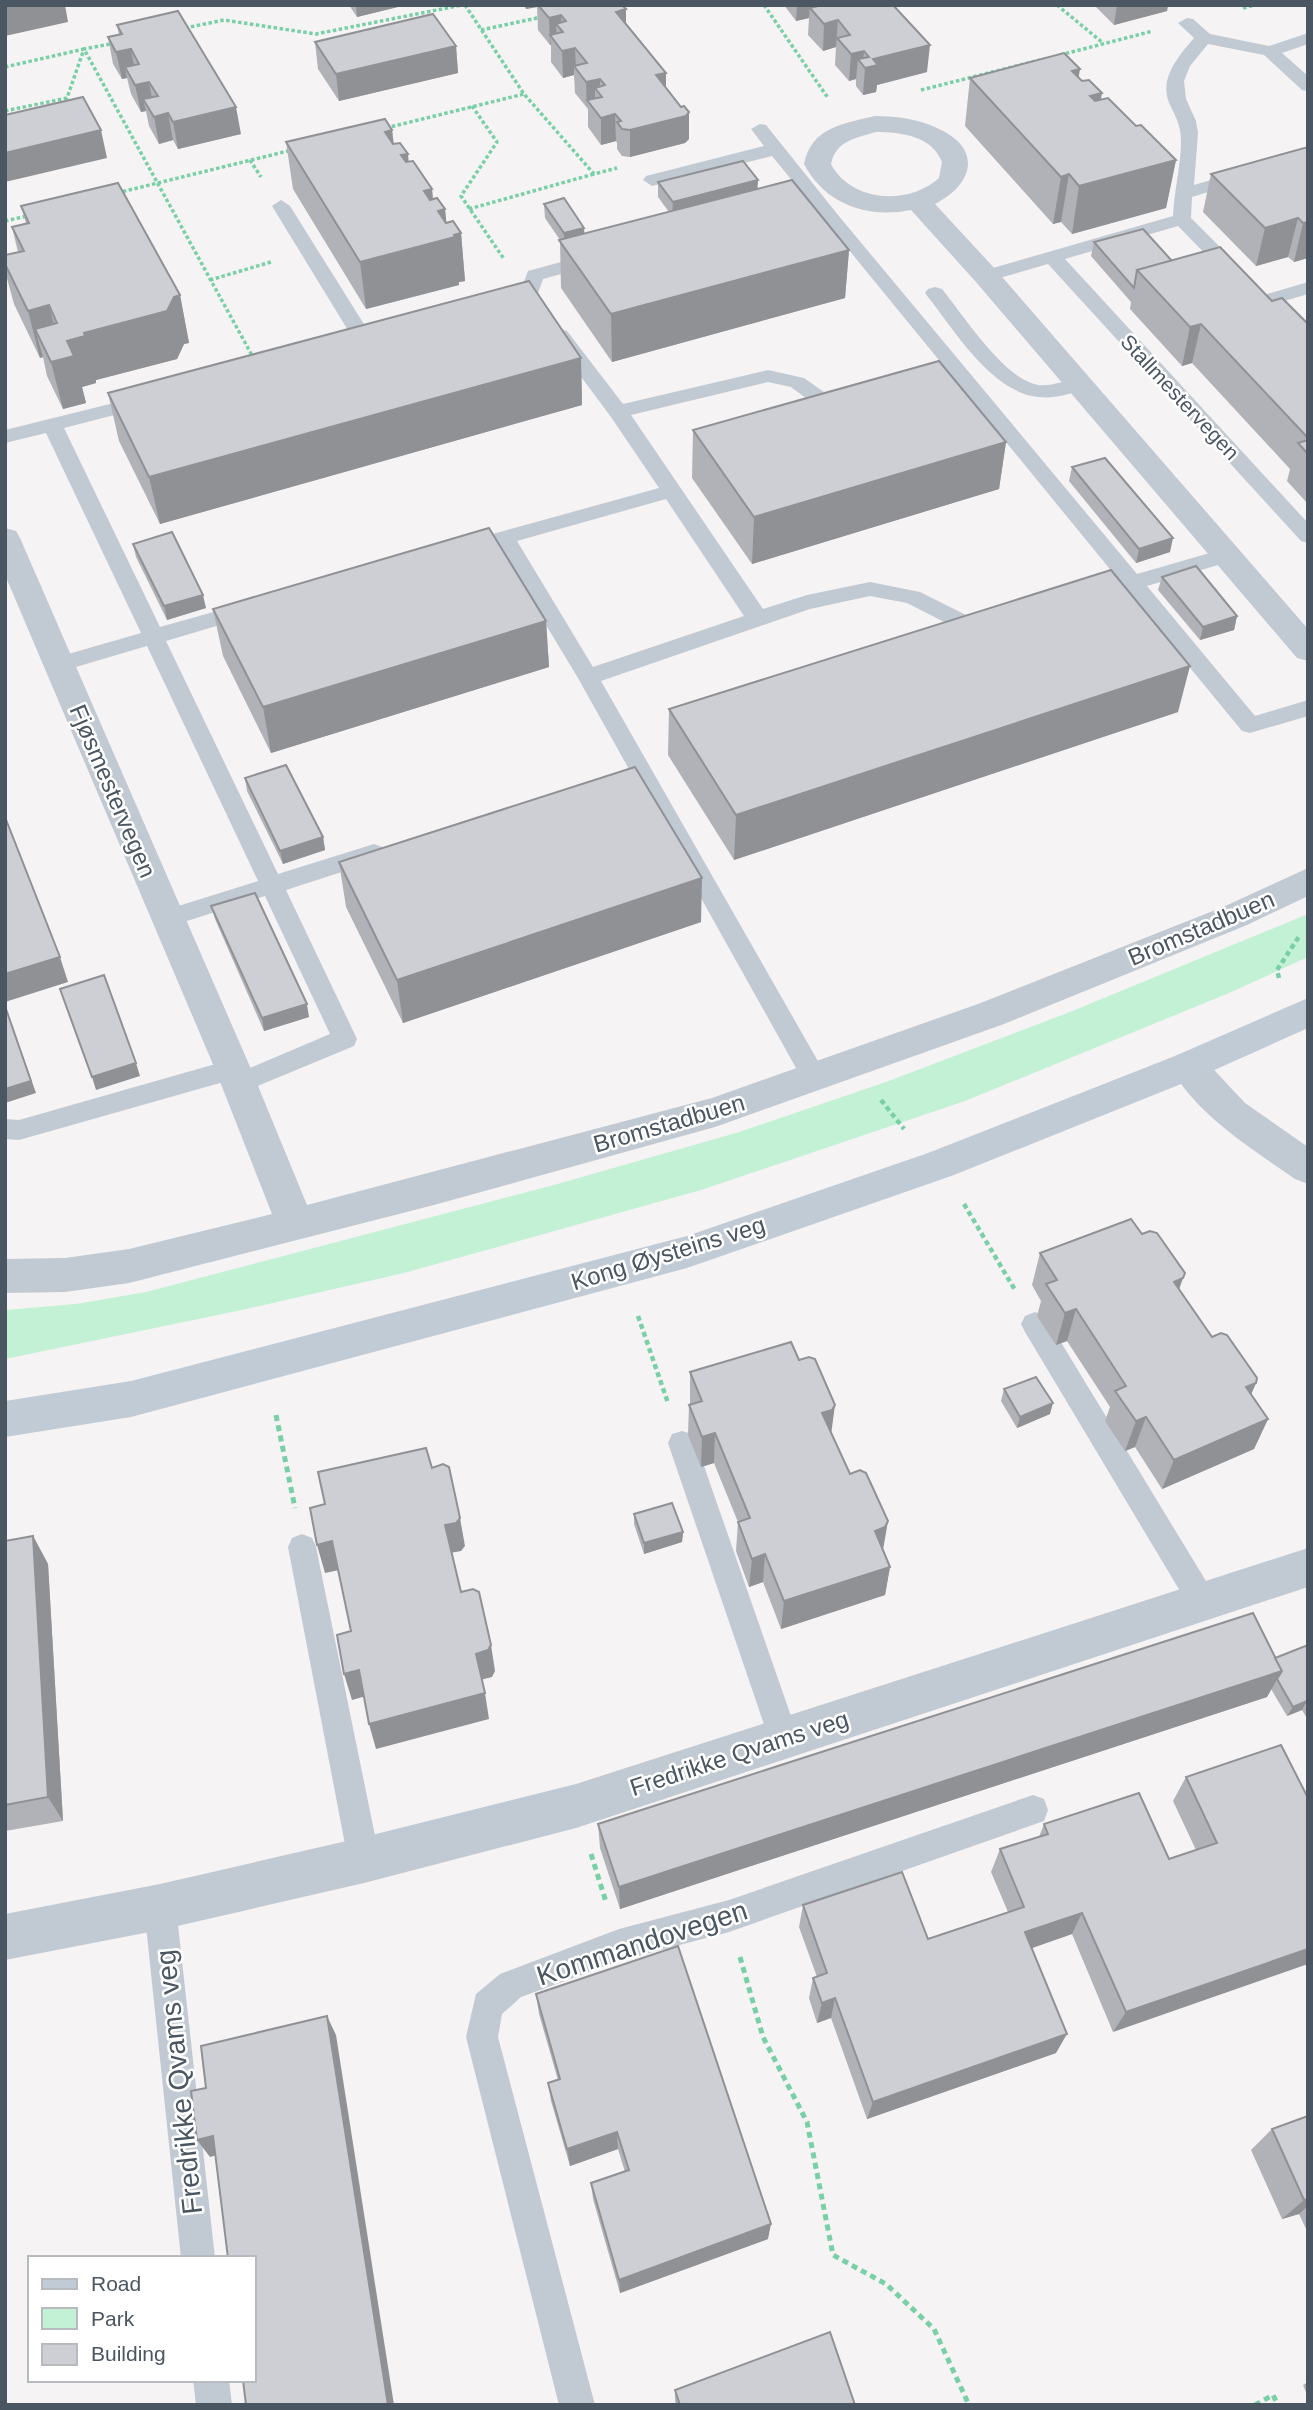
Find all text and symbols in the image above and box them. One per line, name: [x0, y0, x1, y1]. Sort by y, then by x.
street label: Stallmestervegen: [1116, 330, 1244, 464]
street label: Fjøsmestervegen: [64, 700, 162, 882]
street label: Bromstadbuen: [1124, 885, 1278, 971]
street label: Bromstadbuen: [590, 1089, 748, 1157]
street label: Kong Øysteins veg: [568, 1211, 768, 1295]
street label: Fredrikke Qvams veg: [626, 1705, 852, 1801]
street label: Kommandovegen: [533, 1894, 751, 1992]
street label: Fredrikke Qvams veg: [150, 1948, 208, 2216]
legend: [28, 2256, 256, 2382]
text: Road: [91, 2272, 141, 2295]
text: Park: [91, 2307, 135, 2330]
text: Building: [91, 2342, 166, 2365]

